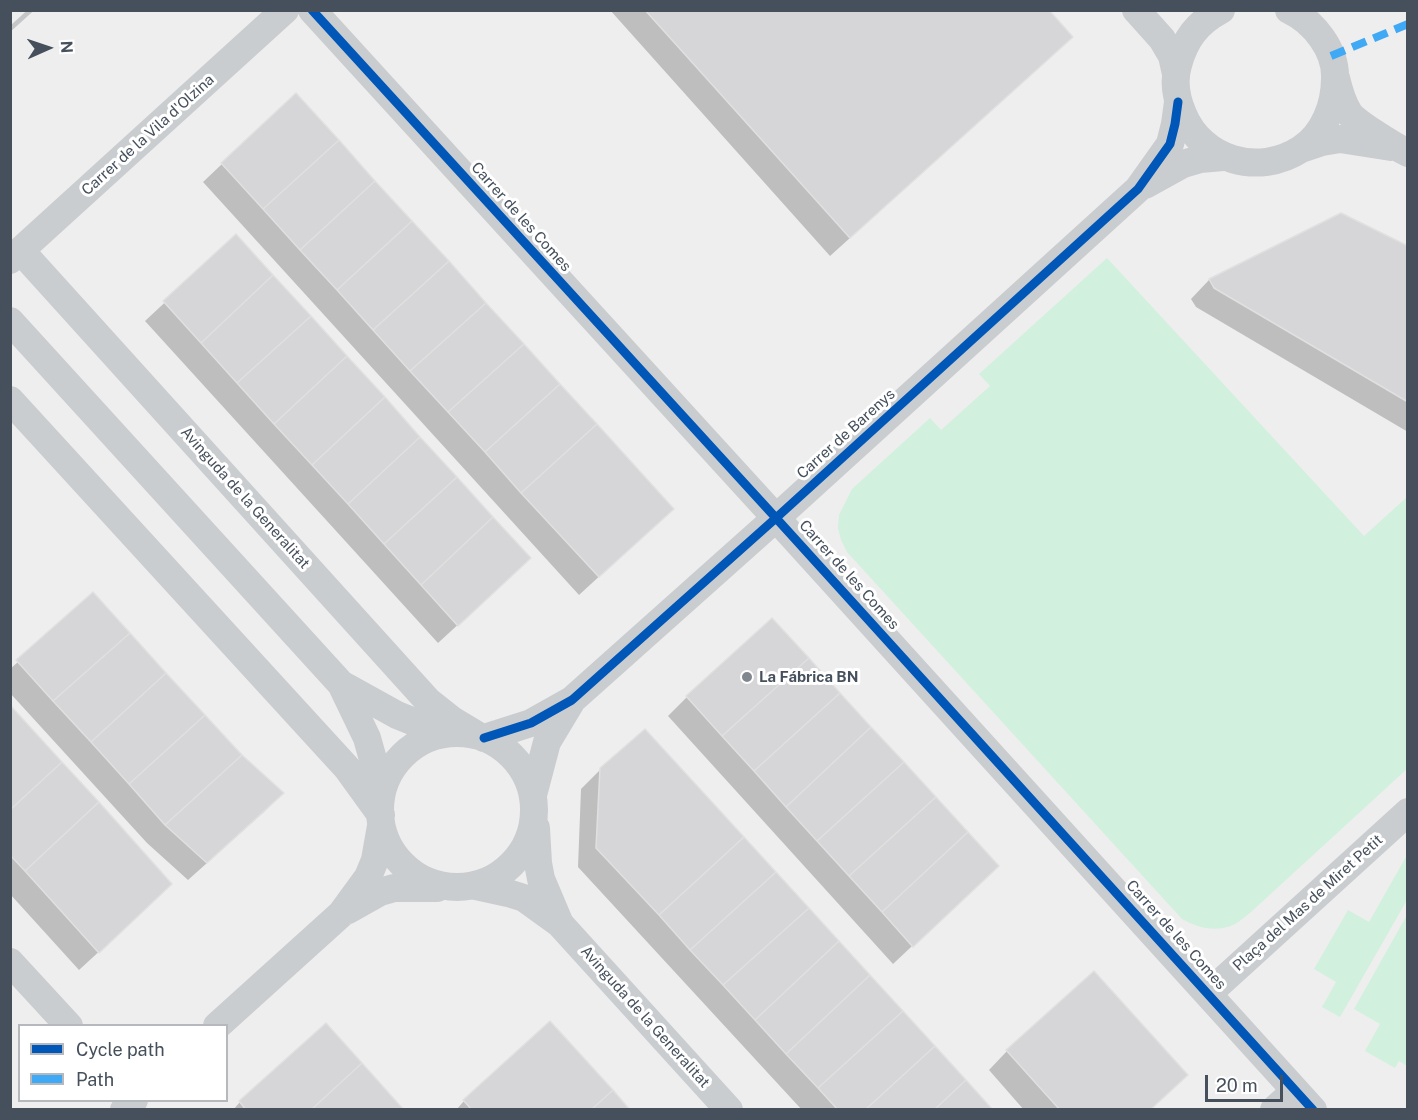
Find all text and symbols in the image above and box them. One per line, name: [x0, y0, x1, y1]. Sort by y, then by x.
north arrow: [18, 18, 78, 78]
text: N: [57, 40, 76, 54]
street label: Carrer de la Vila d'Olzina: [78, 71, 218, 199]
street label: Carrer de les Comes: [467, 159, 575, 275]
street label: Carrer de Barenys: [793, 385, 899, 483]
street label: Avinguda de la Generalitat: [177, 423, 313, 573]
street label: Carrer de les Comes: [795, 517, 903, 633]
place label: La Fábrica BN: [759, 668, 859, 686]
marker: La Fábrica BN: [740, 670, 754, 684]
street label: Plaça del Mas de Miret Petit: [1229, 831, 1387, 975]
street label: Carrer de les Comes: [1122, 877, 1230, 993]
street label: Avinguda de la Generalitat: [577, 942, 713, 1092]
legend: [18, 1024, 228, 1102]
text: Cycle path: [76, 1039, 165, 1060]
scale bar: [1208, 1063, 1286, 1101]
text: Path: [76, 1069, 114, 1090]
text: 20 m: [1216, 1075, 1258, 1096]

